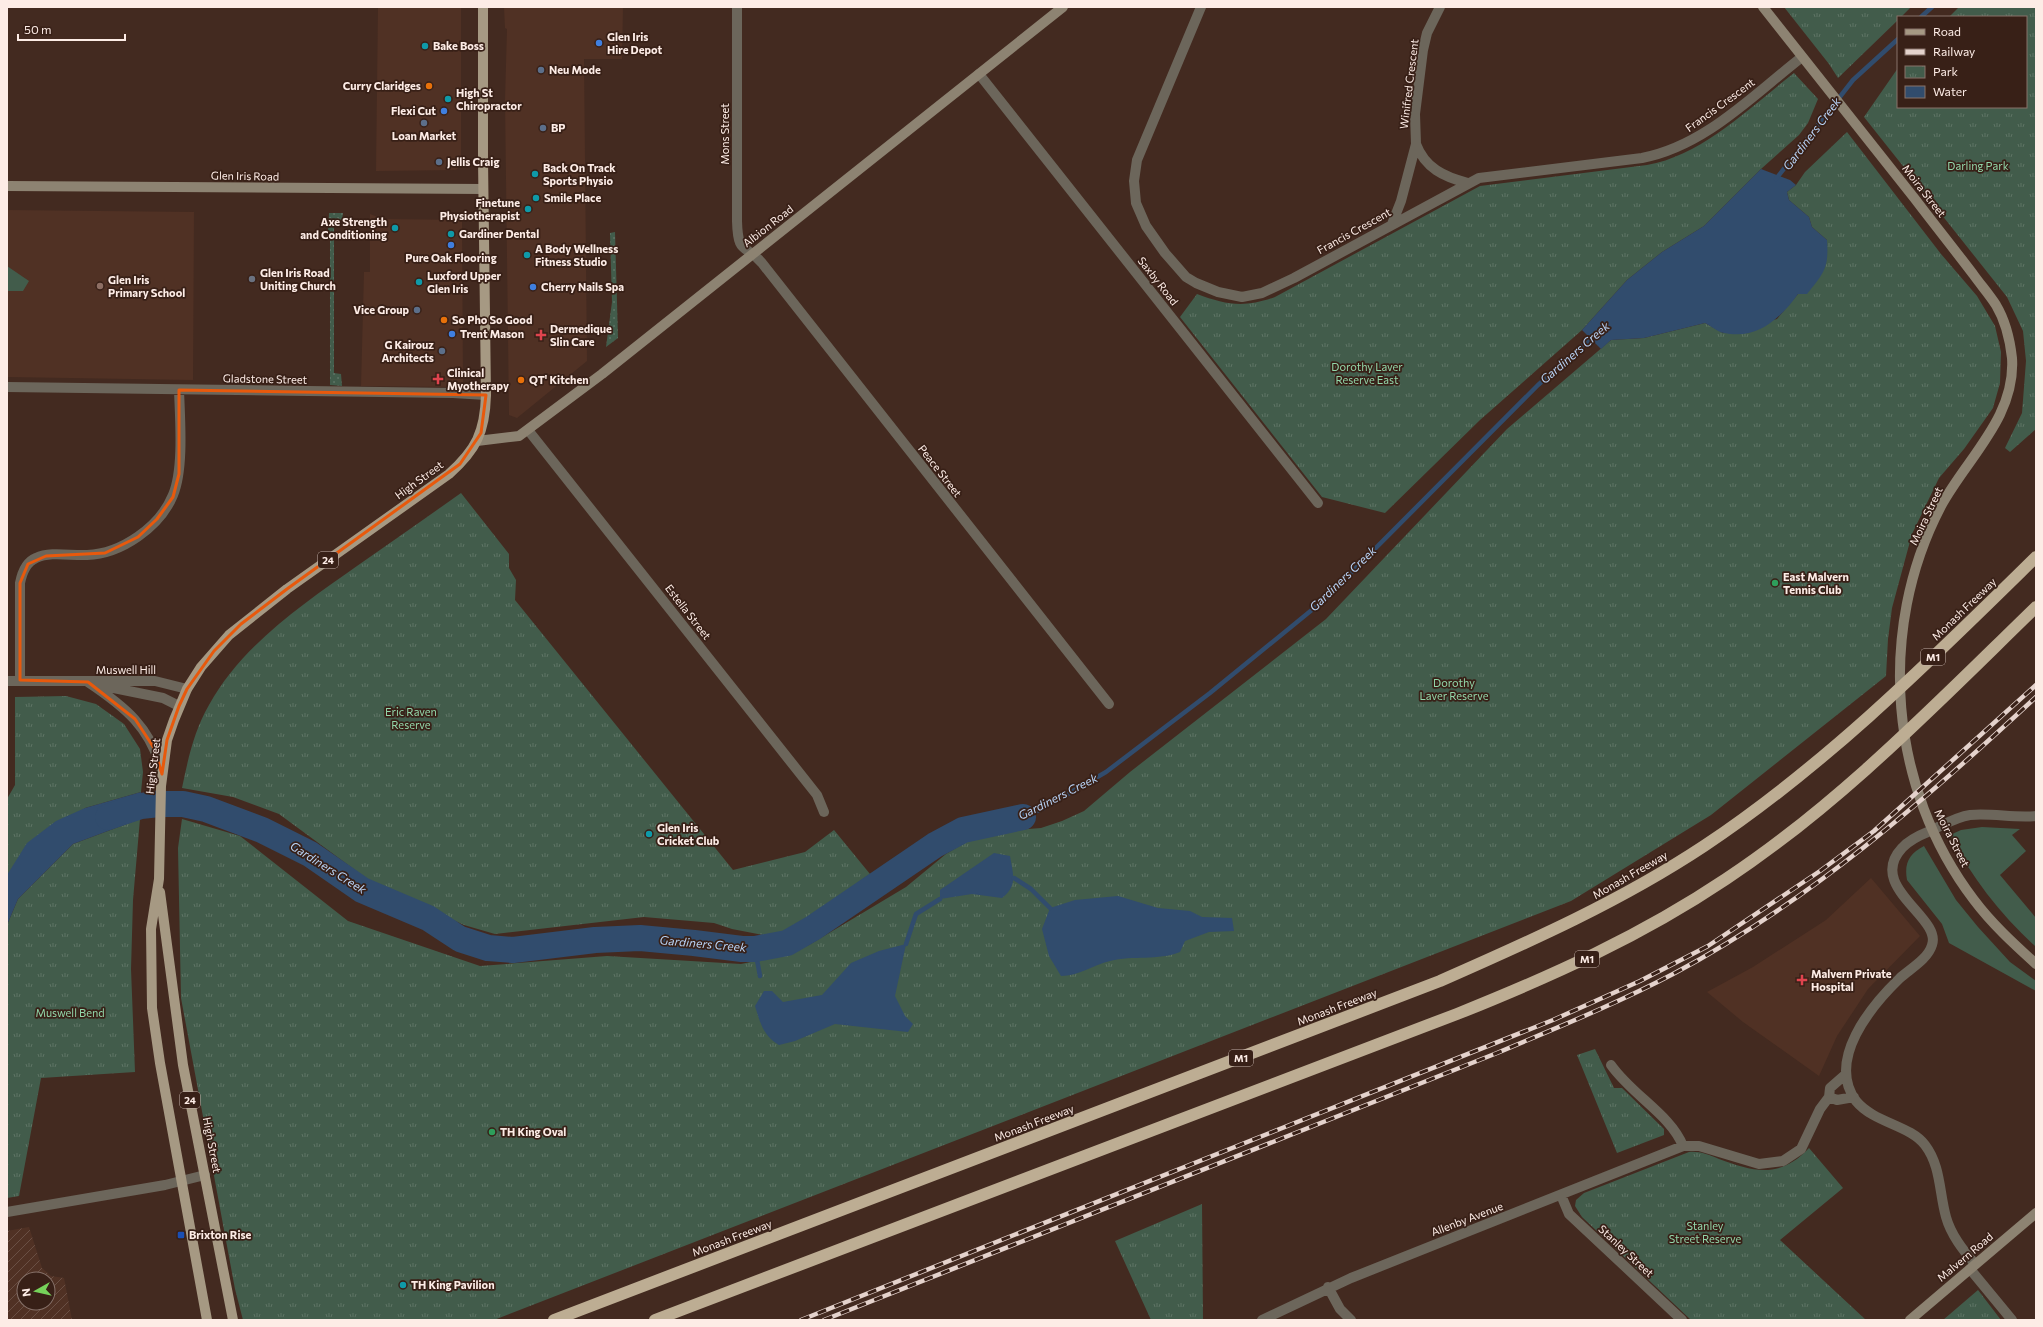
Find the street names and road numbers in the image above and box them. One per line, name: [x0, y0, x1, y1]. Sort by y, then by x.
street label: Winifred Crescent: [1397, 38, 1421, 130]
street label: Francis Crescent: [1683, 75, 1757, 134]
street label: Mons Street: [718, 103, 731, 165]
street label: Moira Street: [1900, 162, 1949, 220]
street label: Glen Iris Road: [211, 168, 279, 183]
street label: Albion Road: [740, 202, 795, 249]
street label: Francis Crescent: [1315, 205, 1393, 256]
street label: Saxby Road: [1135, 254, 1181, 308]
street label: Gladstone Street: [223, 371, 308, 386]
street label: Peace Street: [916, 442, 965, 500]
street label: High Street: [392, 457, 446, 501]
street label: Moira Street: [1906, 484, 1945, 547]
road number: 24: [318, 552, 338, 568]
street label: Monash Freeway: [1929, 574, 1999, 643]
street label: Estella Street: [663, 582, 714, 642]
road number: M1: [1921, 649, 1945, 665]
street label: Muswell Hill: [96, 663, 156, 676]
street label: High Street: [143, 737, 162, 795]
street label: Moira Street: [1932, 807, 1973, 869]
street label: Monash Freeway: [1590, 848, 1670, 901]
road number: M1: [1575, 951, 1599, 967]
street label: Monash Freeway: [1295, 985, 1379, 1028]
road number: M1: [1229, 1050, 1253, 1066]
road number: 24: [180, 1092, 200, 1108]
street label: Monash Freeway: [992, 1101, 1076, 1144]
street label: High Street: [201, 1116, 224, 1174]
street label: Allenby Avenue: [1429, 1199, 1505, 1238]
street label: Monash Freeway: [690, 1216, 774, 1259]
street label: Stanley Street: [1596, 1222, 1657, 1280]
street label: Malvern Road: [1934, 1230, 1995, 1284]

